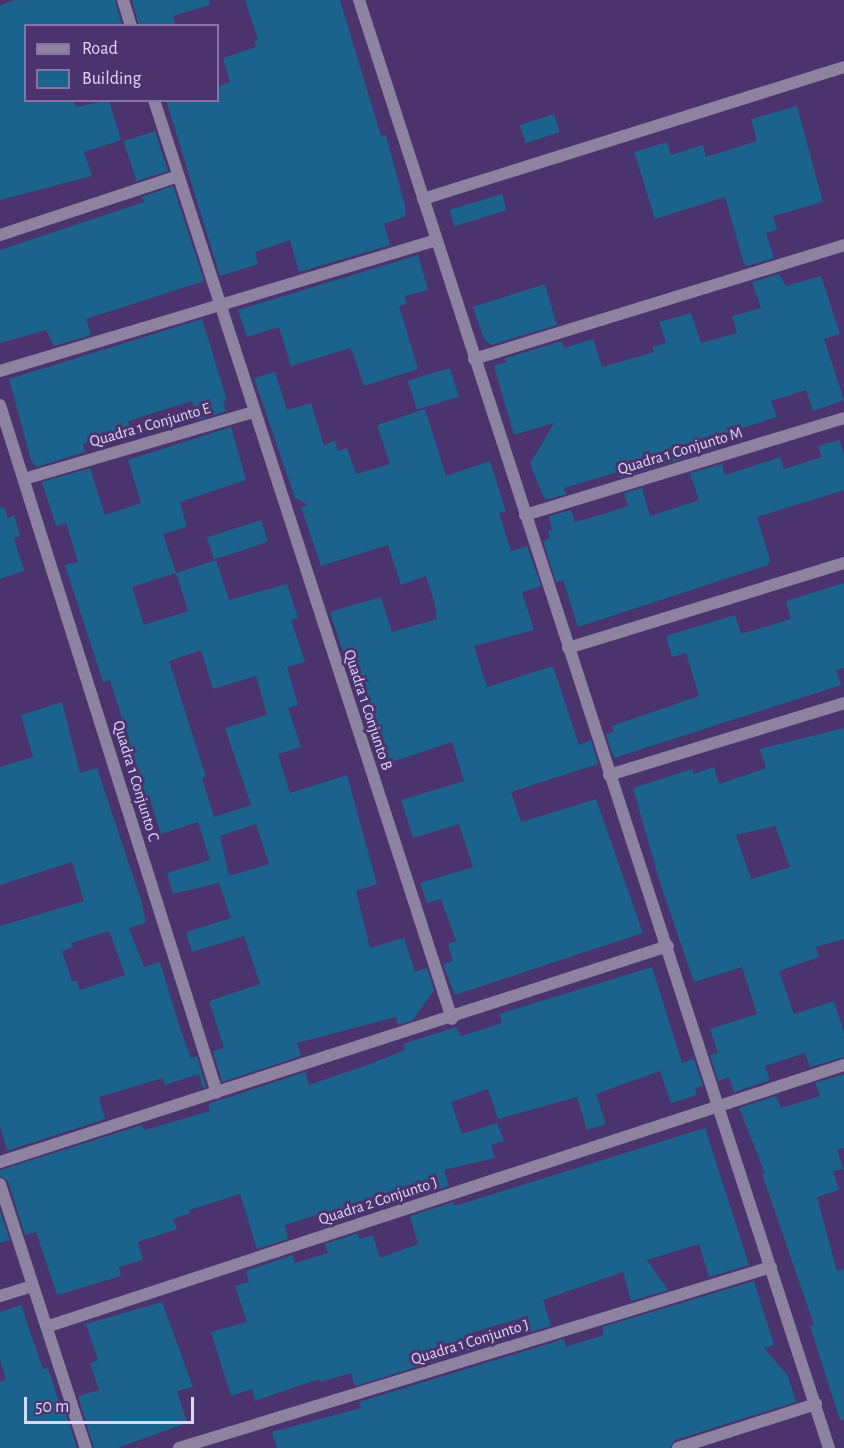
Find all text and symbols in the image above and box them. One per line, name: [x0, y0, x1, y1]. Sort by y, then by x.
legend: [24, 24, 219, 102]
text: Road: [82, 40, 118, 58]
text: Building: [82, 70, 141, 88]
street label: Quadra 1 Conjunto E: [87, 399, 213, 451]
street label: Quadra 1 Conjunto M: [615, 423, 745, 479]
street label: Quadra 1 Conjunto B: [339, 647, 397, 773]
street label: Quadra 1 Conjunto C: [108, 718, 164, 844]
street label: Quadra 2 Conjunto J: [316, 1173, 440, 1229]
street label: Quadra 1 Conjunto J: [409, 1315, 531, 1369]
scale bar: [27, 1385, 196, 1423]
text: 50 m: [35, 1398, 69, 1416]

